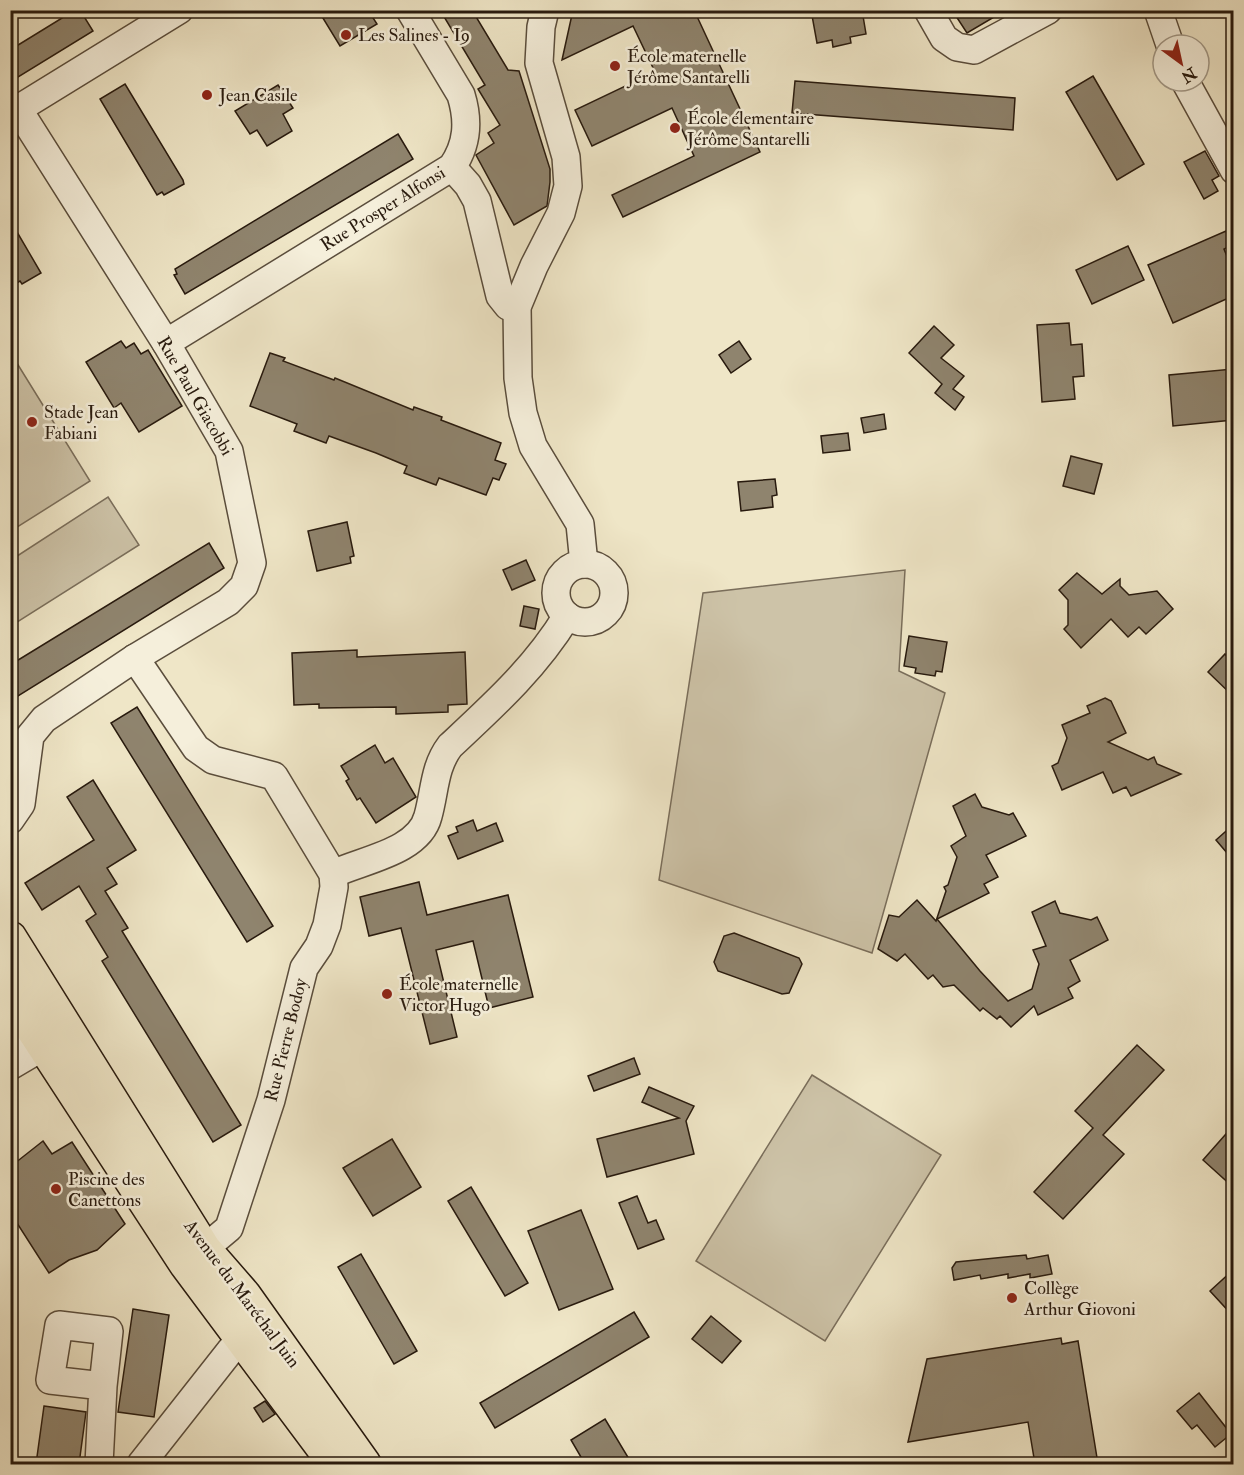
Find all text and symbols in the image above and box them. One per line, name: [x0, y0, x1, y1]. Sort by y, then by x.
place label: Les Salines - I9: [358, 24, 470, 47]
marker: Les Salines - I9: [339, 28, 353, 42]
north arrow: [1151, 33, 1211, 93]
place label: École maternelle Jérôme Santarelli: [626, 45, 750, 89]
marker: École maternelle Jérôme Santarelli: [608, 59, 622, 73]
text: N: [1177, 62, 1201, 87]
place label: Jean Casile: [218, 84, 298, 107]
marker: Jean Casile: [200, 88, 214, 102]
place label: École élementaire Jérôme Santarelli: [686, 107, 814, 151]
marker: École élementaire Jérôme Santarelli: [668, 121, 682, 135]
street label: Rue Prosper Alfonsi: [316, 161, 450, 257]
street label: Rue Paul Giacobbi: [152, 332, 239, 460]
place label: Stade Jean Fabiani: [44, 401, 119, 445]
marker: Stade Jean Fabiani: [25, 415, 39, 429]
place label: École maternelle Victor Hugo: [399, 973, 519, 1017]
street label: Rue Pierre Bodoy: [260, 975, 313, 1104]
marker: École maternelle Victor Hugo: [380, 987, 394, 1001]
place label: Piscine des Canettons: [68, 1168, 145, 1212]
marker: Piscine des Canettons: [49, 1182, 63, 1196]
street label: Avenue du Maréchal Juin: [178, 1215, 305, 1373]
place label: Collège Arthur Giovoni: [1023, 1277, 1136, 1321]
marker: Collège Arthur Giovoni: [1005, 1291, 1019, 1305]

